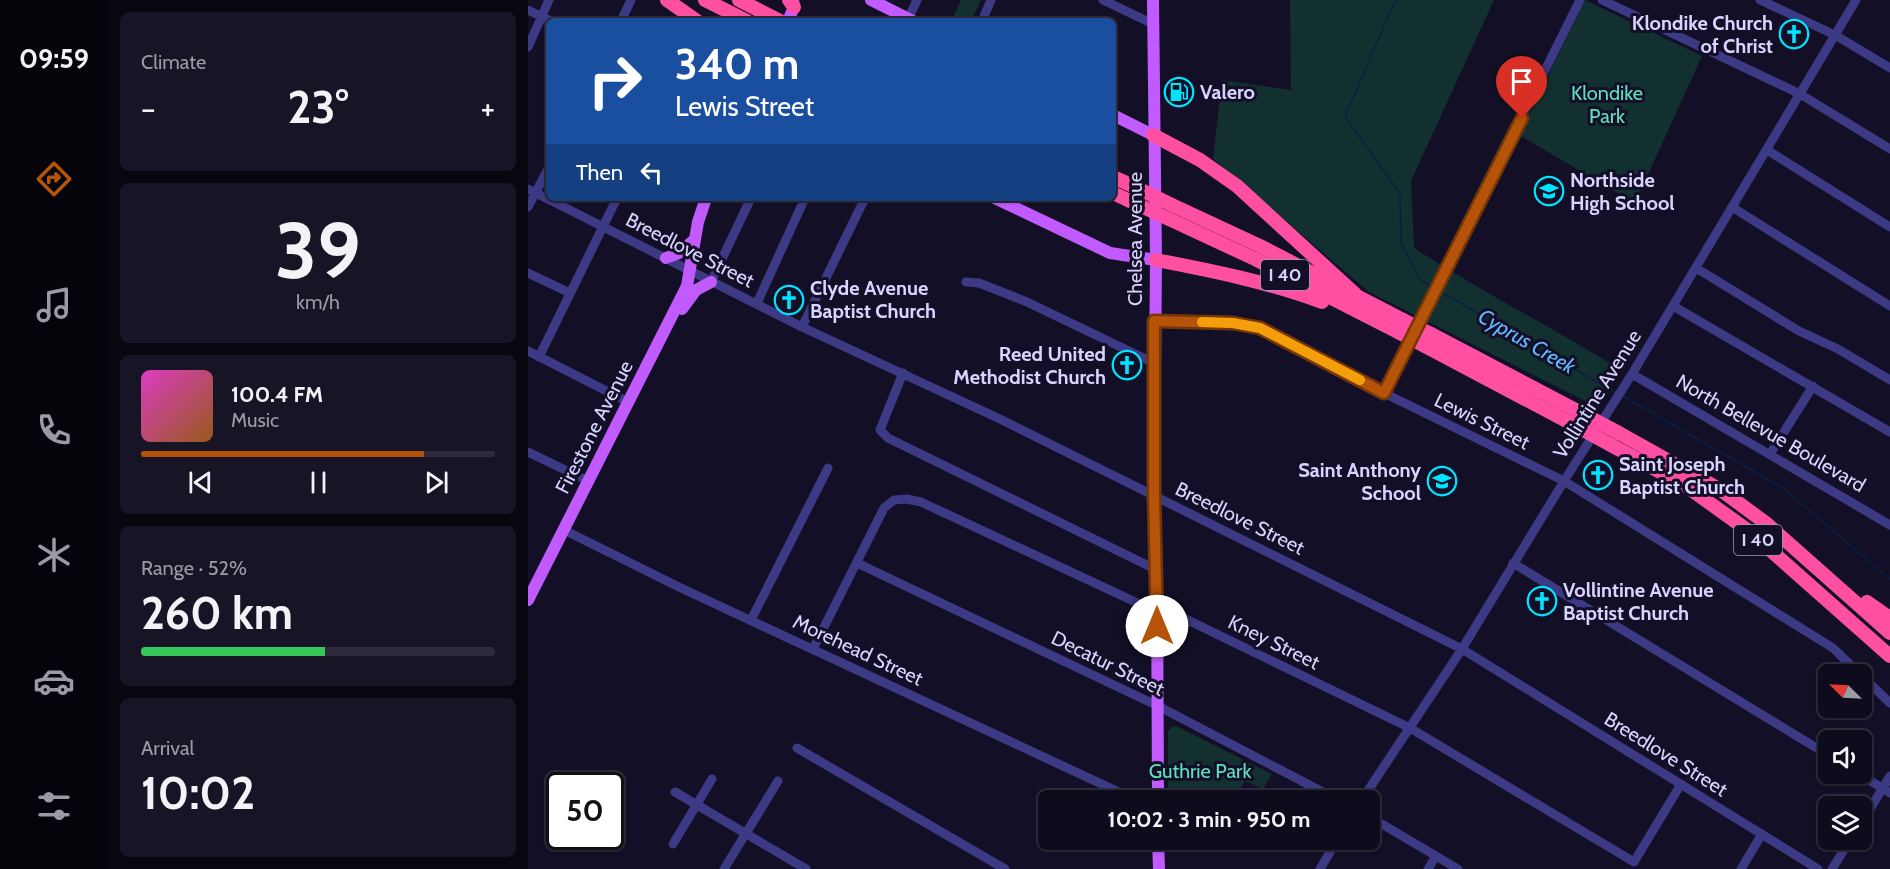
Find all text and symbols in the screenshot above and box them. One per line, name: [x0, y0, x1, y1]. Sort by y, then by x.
place label: Klondike Church of Christ: [1632, 11, 1773, 58]
church icon: Klondike Church of Christ: [1778, 18, 1810, 50]
text: 340 m: [675, 38, 799, 90]
text: 09:59: [19, 42, 89, 75]
icon: right: [576, 42, 654, 120]
text: Climate: [141, 50, 206, 74]
pin: [1496, 56, 1547, 118]
icon: arrive: [1505, 65, 1538, 98]
fuel station icon: Valero: [1163, 76, 1195, 108]
text: 23°: [287, 80, 349, 134]
place label: Valero: [1200, 80, 1255, 104]
park label: Klondike Park: [1571, 81, 1643, 128]
text: −: [141, 88, 156, 128]
text: +: [480, 88, 495, 128]
text: Lewis Street: [675, 90, 814, 123]
icon: left: [635, 156, 668, 189]
icon: directions: [33, 158, 75, 200]
text: Then: [576, 159, 623, 186]
place label: Northside High School: [1570, 168, 1675, 215]
street label: Chelsea Avenue: [1123, 172, 1147, 306]
school or university icon: Northside High School: [1533, 175, 1565, 207]
text: 39: [275, 203, 361, 298]
street label: Breedlove Street: [622, 207, 758, 293]
road number: I 40: [1261, 260, 1309, 290]
place label: Clyde Avenue Baptist Church: [810, 276, 936, 323]
icon: music: [33, 284, 75, 326]
church icon: Clyde Avenue Baptist Church: [773, 284, 805, 316]
text: km/h: [296, 290, 340, 314]
water label: Cyprus Creek: [1474, 303, 1581, 379]
street label: Vollintine Avenue: [1548, 325, 1646, 463]
place label: Reed United Methodist Church: [953, 342, 1106, 389]
church icon: Reed United Methodist Church: [1111, 349, 1143, 381]
street label: Firestone Avenue: [550, 356, 638, 498]
street label: North Bellevue Boulevard: [1672, 369, 1870, 497]
text: 100.4 FM: [231, 381, 323, 408]
street label: Lewis Street: [1430, 388, 1534, 454]
text: Music: [231, 408, 279, 432]
icon: phone: [33, 409, 75, 451]
place label: Saint Joseph Baptist Church: [1619, 452, 1745, 499]
place label: Saint Anthony School: [1298, 458, 1421, 505]
church icon: Saint Joseph Baptist Church: [1582, 459, 1614, 491]
school or university icon: Saint Anthony School: [1426, 465, 1458, 497]
icon: previous: [184, 466, 217, 499]
icon: pause: [302, 466, 335, 499]
icon: next: [420, 466, 453, 499]
street label: Breedlove Street: [1172, 476, 1309, 560]
road number: I 40: [1734, 525, 1782, 555]
icon: climate: [33, 534, 75, 576]
text: Range · 52%: [141, 556, 247, 580]
place label: Vollintine Avenue Baptist Church: [1563, 578, 1714, 625]
church icon: Vollintine Avenue Baptist Church: [1526, 585, 1558, 617]
text: 260 km: [141, 586, 293, 640]
position arrow: [1125, 594, 1189, 658]
street label: Morehead Street: [789, 609, 927, 691]
street label: Kney Street: [1224, 610, 1324, 675]
street label: Decatur Street: [1048, 625, 1169, 701]
icon: car: [33, 660, 75, 702]
north arrow: [1818, 664, 1872, 718]
map controls: [1818, 664, 1872, 850]
street label: Breedlove Street: [1600, 707, 1732, 802]
button: sound: [1818, 730, 1872, 784]
text: Arrival: [141, 736, 194, 760]
park label: Guthrie Park: [1149, 759, 1251, 783]
text: 10:02: [141, 766, 255, 820]
speed limit sign: 50: [546, 772, 624, 850]
icon: filters: [33, 785, 75, 827]
button: layers: [1818, 796, 1872, 850]
text: 10:02 · 3 min · 950 m: [1108, 806, 1310, 833]

